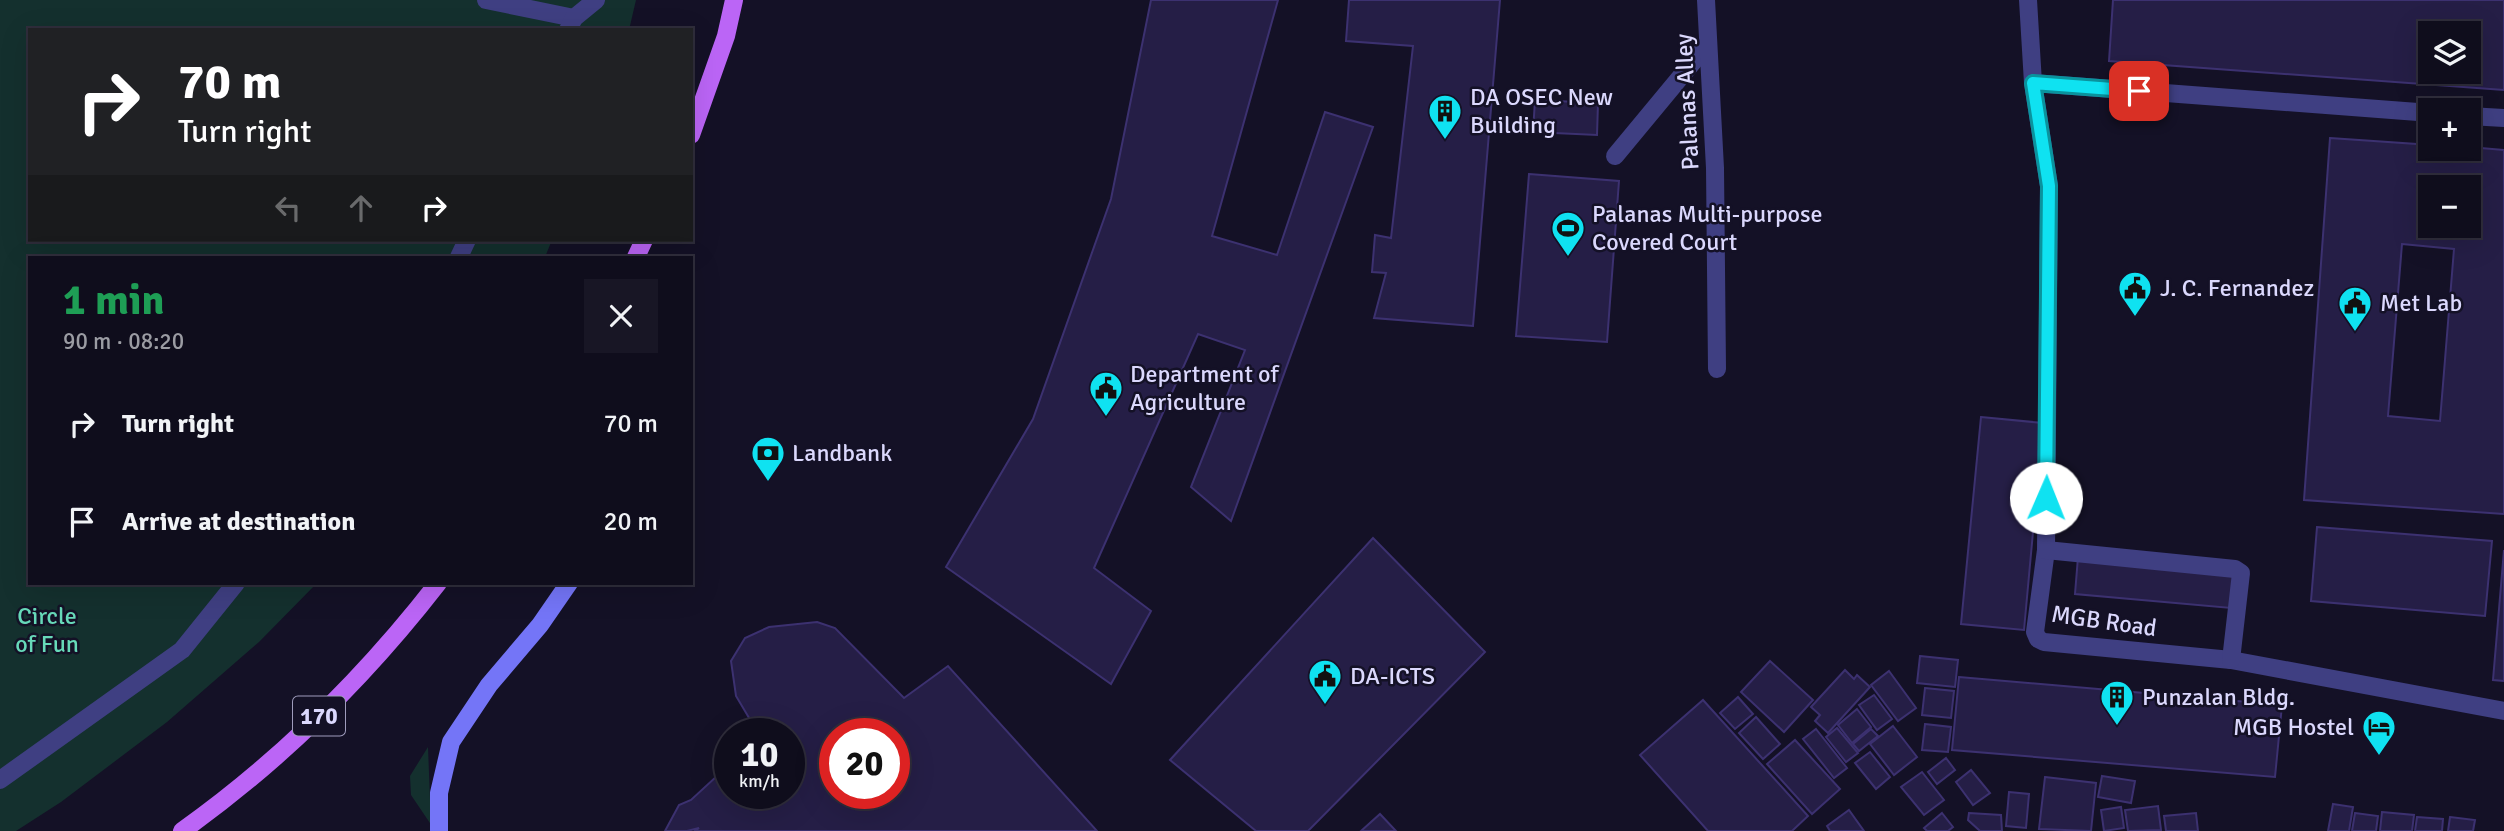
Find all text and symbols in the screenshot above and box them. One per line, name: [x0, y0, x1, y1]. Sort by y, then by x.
map controls: [2418, 21, 2481, 238]
button: layers: [2418, 21, 2481, 84]
street label: Palanas Alley: [1668, 33, 1706, 171]
text: 70 m: [178, 52, 281, 112]
icon: right: [63, 56, 154, 147]
pin: [2109, 61, 2169, 121]
icon: arrive: [2120, 72, 2158, 110]
place label: DA OSEC New Building: [1470, 82, 1613, 140]
building icon: DA OSEC New Building: [1426, 92, 1464, 141]
button: +: [2418, 98, 2481, 161]
text: Turn right: [178, 112, 311, 151]
button: −: [2418, 175, 2481, 238]
icon: left: [269, 189, 307, 227]
icon: ahead: [342, 189, 380, 227]
icon: right: [415, 189, 453, 227]
place label: Palanas Multi-purpose Covered Court: [1592, 199, 1823, 257]
sports icon: Palanas Multi-purpose Covered Court: [1549, 209, 1587, 258]
public building icon: J. C. Fernandez: [2116, 269, 2154, 318]
place label: J. C. Fernandez: [2160, 273, 2314, 303]
text: 1 min: [63, 275, 164, 326]
button: close: [584, 279, 658, 353]
public building icon: Met Lab: [2336, 284, 2374, 333]
place label: Met Lab: [2380, 288, 2462, 318]
text: 90 m · 08:20: [63, 327, 184, 356]
place label: Department of Agriculture: [1130, 359, 1279, 417]
public building icon: Department of Agriculture: [1087, 369, 1125, 418]
icon: right: [63, 405, 101, 443]
text: Turn right: [122, 408, 234, 440]
text: 70 m: [603, 408, 658, 440]
bank icon: Landbank: [749, 434, 787, 483]
place label: Landbank: [792, 438, 892, 468]
position arrow: [2009, 461, 2083, 535]
icon: arrive: [63, 503, 101, 541]
text: Arrive at destination: [122, 506, 355, 538]
text: 20 m: [603, 506, 658, 538]
street label: MGB Road: [2049, 599, 2159, 643]
park label: Circle of Fun: [15, 601, 79, 659]
public building icon: DA-ICTS: [1306, 657, 1344, 706]
place label: DA-ICTS: [1350, 661, 1435, 691]
building icon: Punzalan Bldg.: [2098, 678, 2136, 727]
place label: Punzalan Bldg.: [2142, 682, 2295, 712]
road number: 170: [293, 696, 345, 736]
hotel icon: MGB Hostel: [2360, 708, 2398, 757]
place label: MGB Hostel: [2233, 712, 2354, 742]
speed limit sign: 20: [819, 718, 910, 809]
text: 10: [741, 733, 778, 776]
text: km/h: [739, 770, 780, 792]

